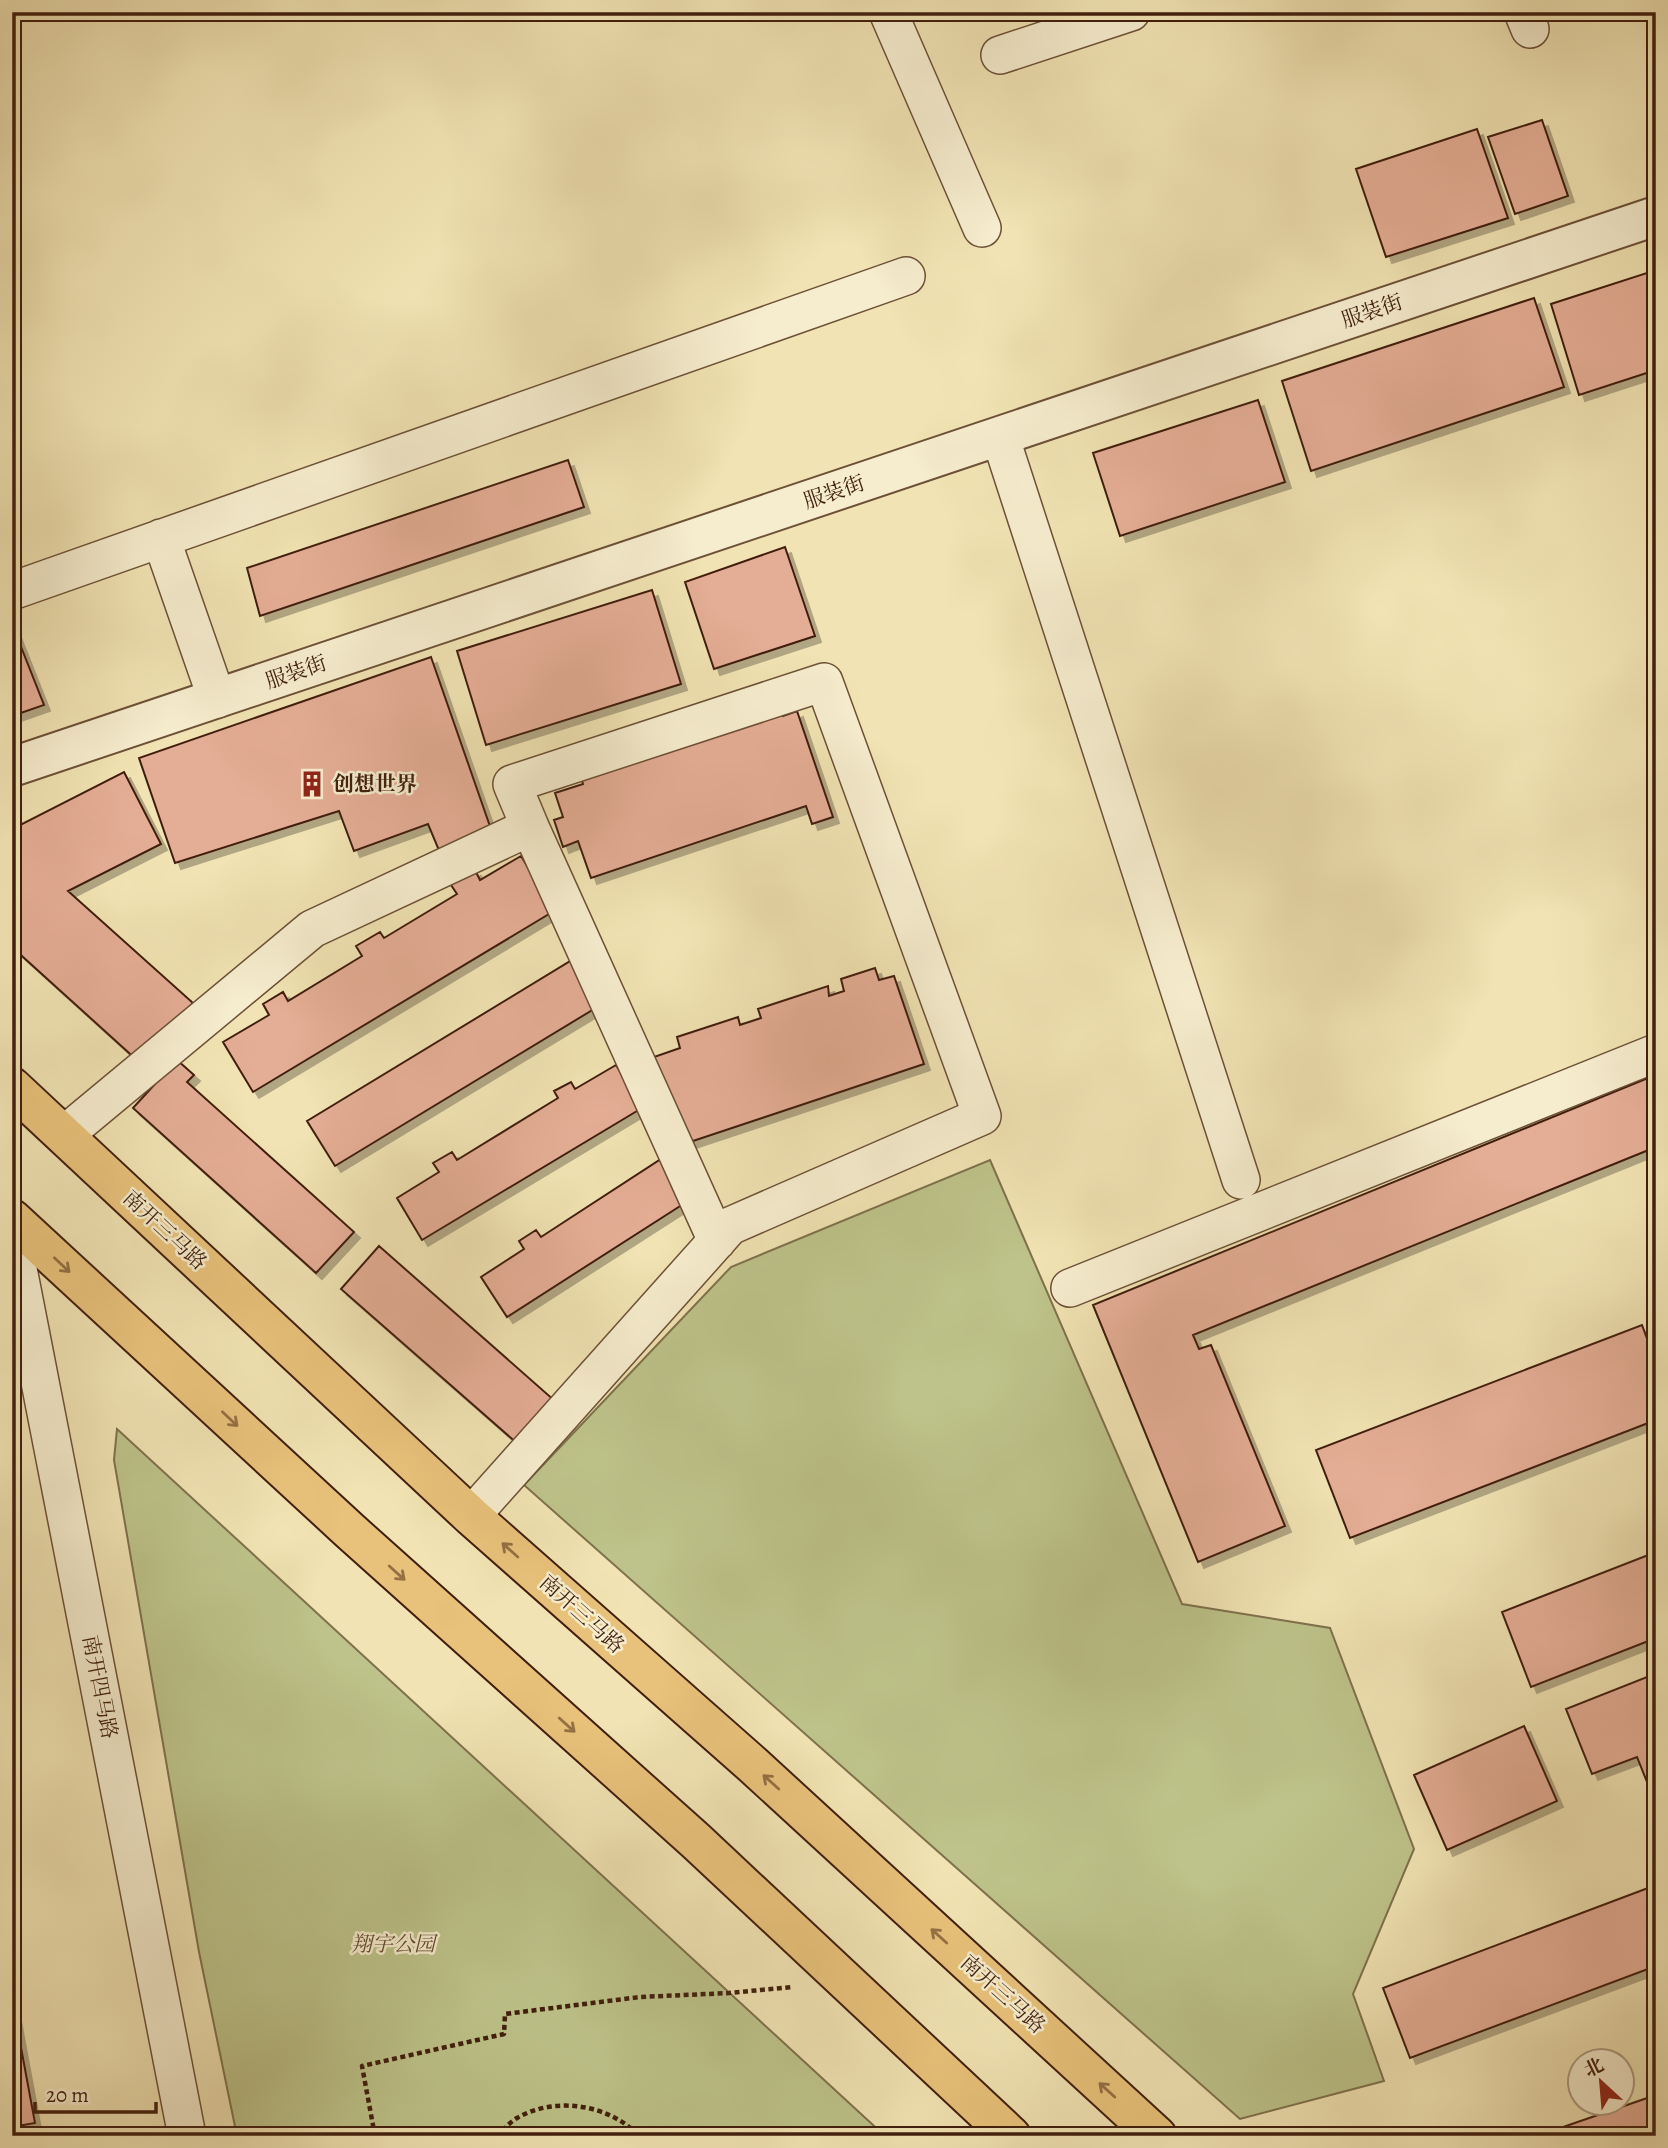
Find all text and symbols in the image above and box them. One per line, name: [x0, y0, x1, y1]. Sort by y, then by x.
street label: 服装街: [1338, 288, 1406, 334]
street label: 服装街: [800, 469, 868, 515]
street label: 服装街: [262, 649, 330, 695]
building icon: 创想世界: [297, 769, 327, 799]
place label: 创想世界: [333, 770, 417, 798]
street label: 南开三马路: [117, 1184, 213, 1276]
one-way arrow: [53, 1257, 71, 1273]
one-way arrow: [221, 1411, 239, 1427]
one-way arrow: [501, 1542, 519, 1558]
one-way arrow: [388, 1565, 406, 1581]
street label: 南开三马路: [534, 1568, 630, 1660]
street label: 南开四马路: [76, 1633, 124, 1741]
one-way arrow: [557, 1717, 575, 1733]
one-way arrow: [763, 1775, 781, 1791]
one-way arrow: [930, 1928, 948, 1944]
park label: 翔宇公园: [351, 1930, 438, 1958]
street label: 南开三马路: [955, 1948, 1051, 2040]
north arrow: [1566, 2046, 1636, 2116]
text: 北: [1580, 2052, 1608, 2083]
scale bar: [35, 2071, 156, 2115]
text: 20 m: [46, 2081, 89, 2109]
one-way arrow: [1099, 2081, 1116, 2098]

